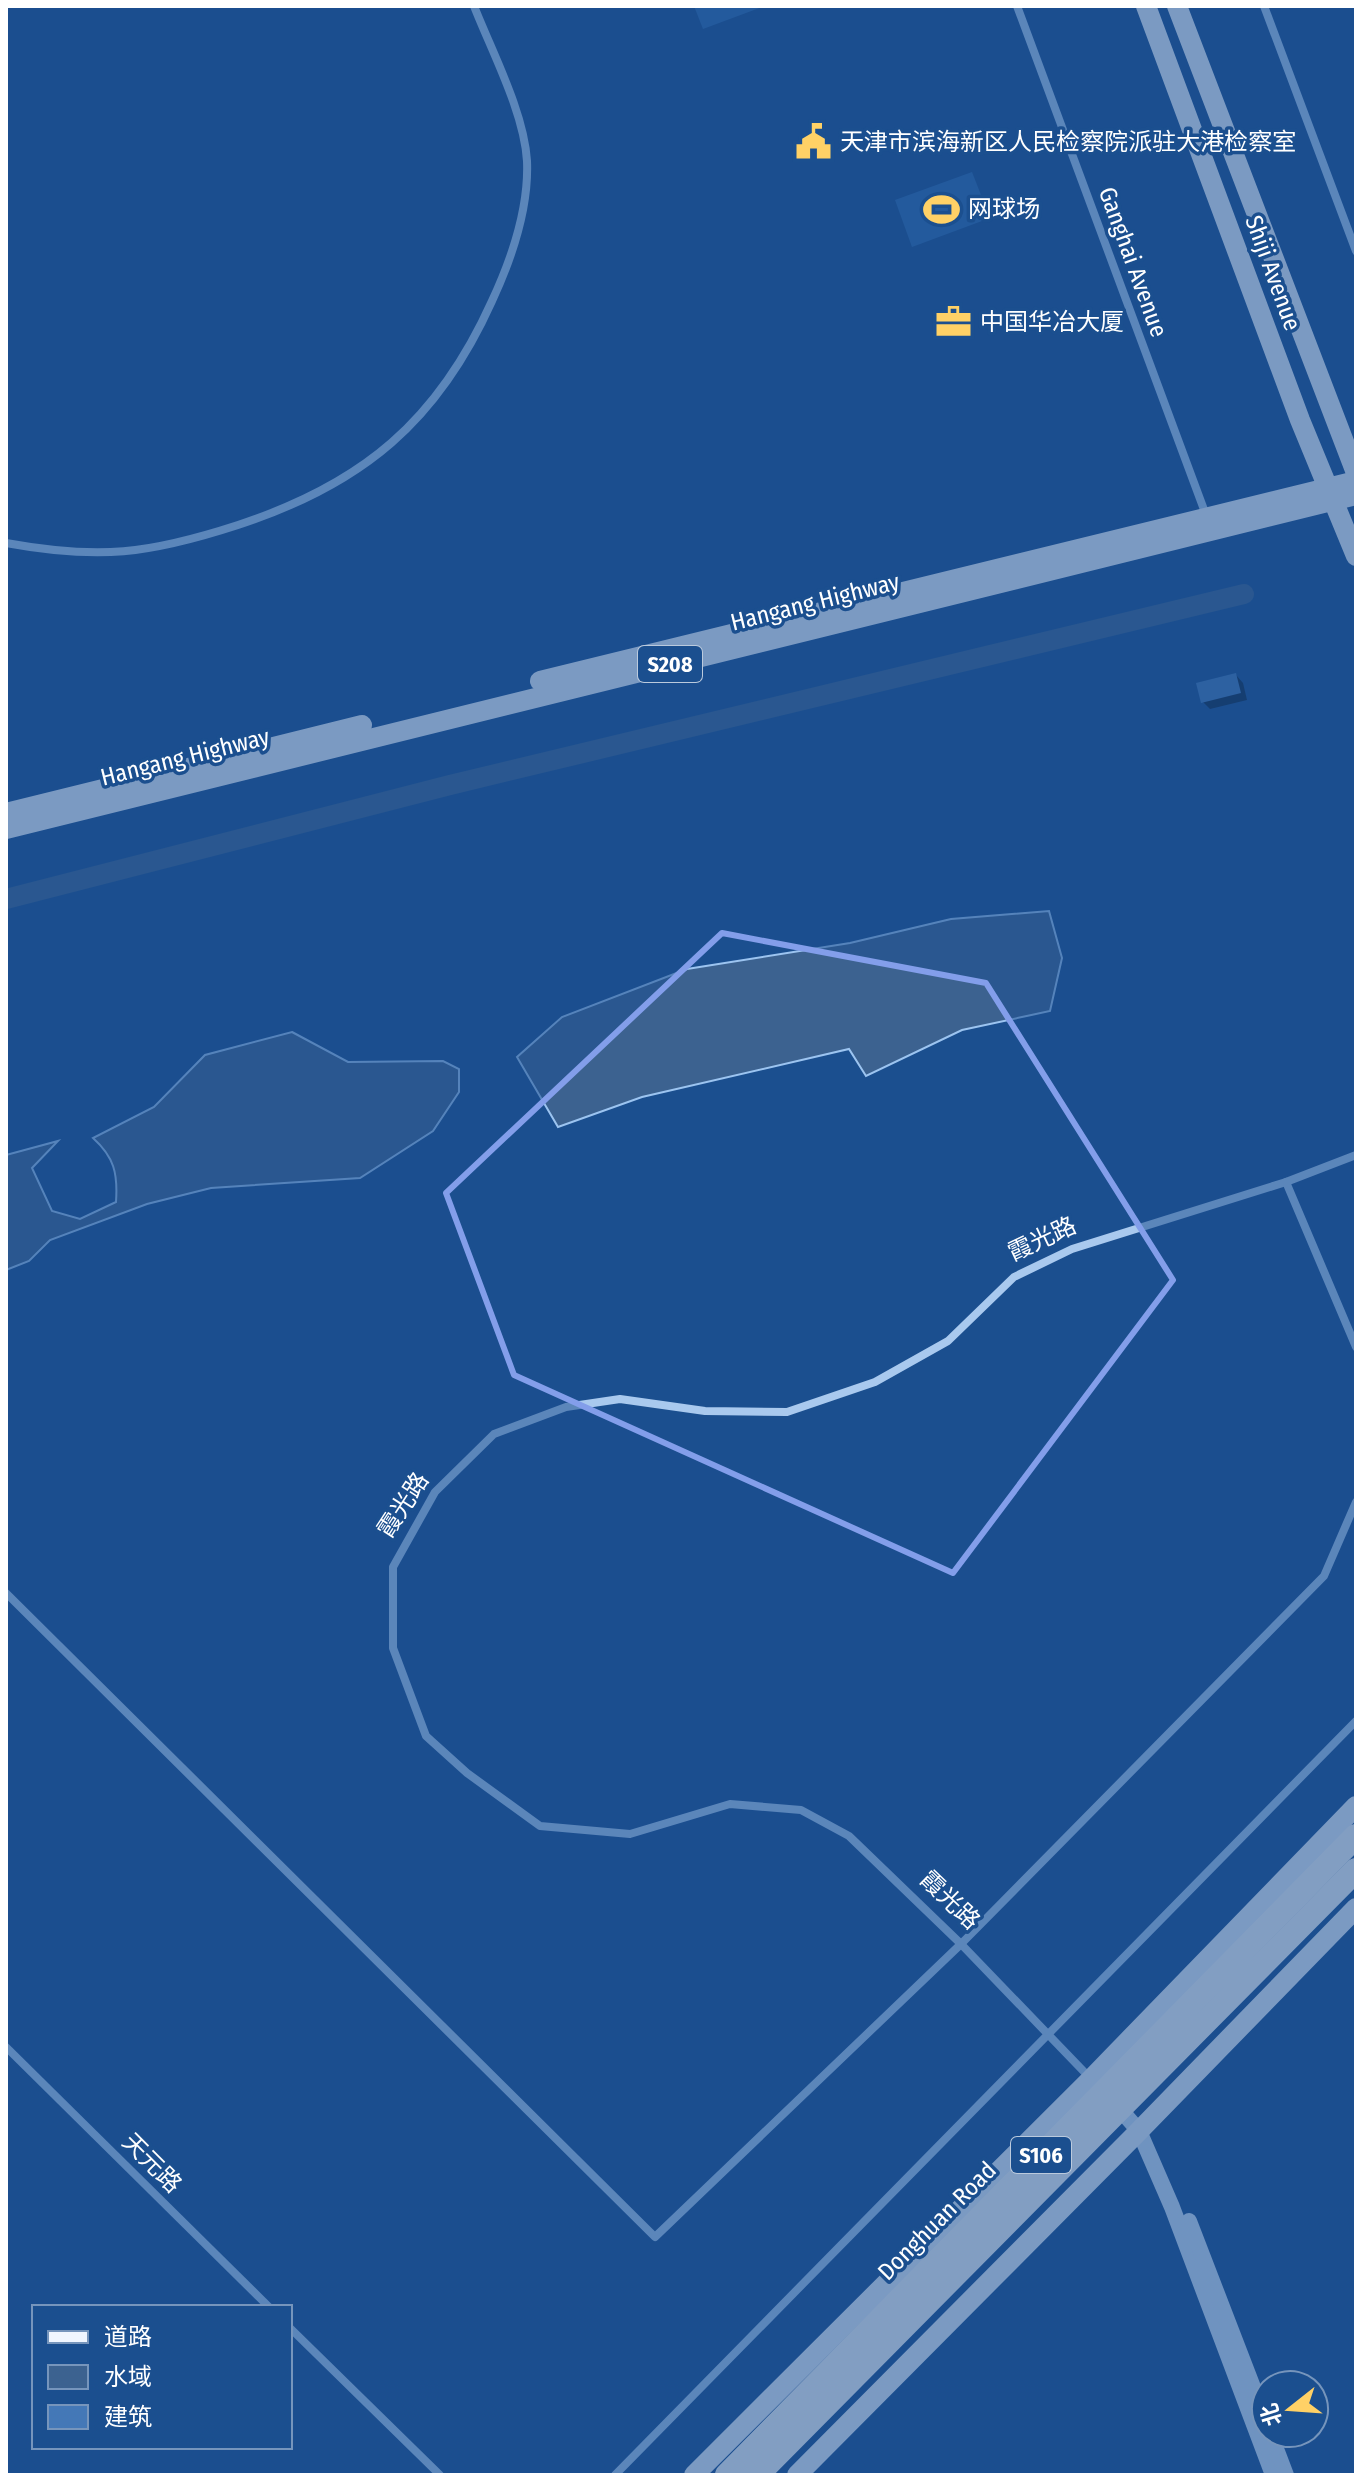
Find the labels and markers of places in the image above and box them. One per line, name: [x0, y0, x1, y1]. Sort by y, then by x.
public building icon: 天津市滨海新区人民检察院派驻大港检察室: [795, 123, 833, 161]
place label: 天津市滨海新区人民检察院派驻大港检察室: [840, 128, 1296, 156]
sports icon: 网球场: [923, 190, 961, 228]
place label: 网球场: [968, 195, 1040, 223]
office icon: 中国华冶大厦: [935, 303, 973, 341]
place label: 中国华冶大厦: [980, 308, 1124, 336]

